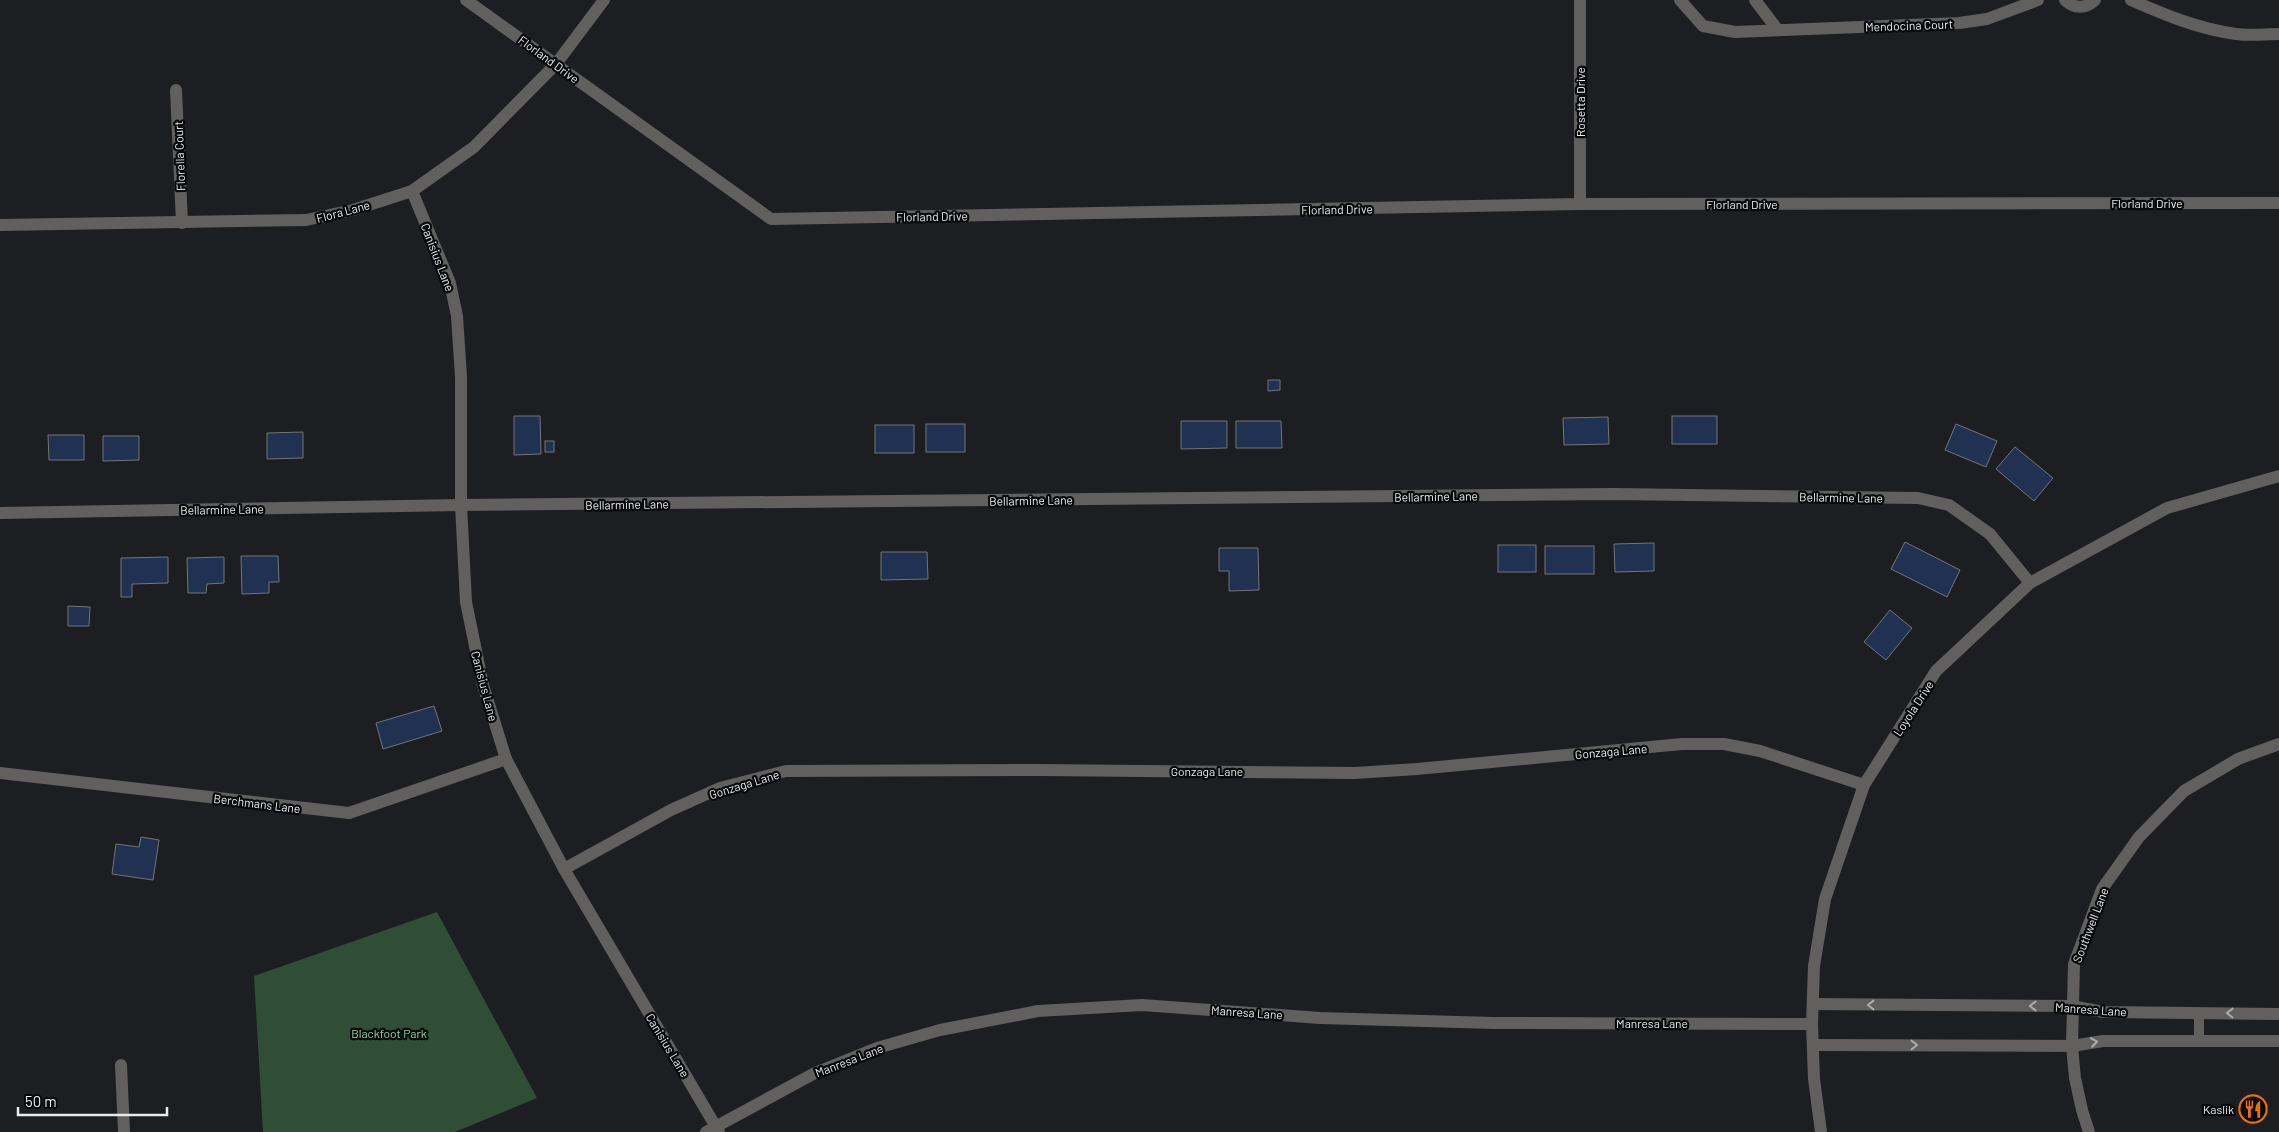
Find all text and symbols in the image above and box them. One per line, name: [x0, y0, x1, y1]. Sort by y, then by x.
street label: Mendocina Court: [1865, 16, 1953, 34]
street label: Florland Drive: [516, 32, 582, 86]
street label: Rosetta Drive: [1573, 67, 1587, 137]
street label: Florella Court: [171, 121, 187, 191]
street label: Florland Drive: [2111, 196, 2183, 210]
street label: Flora Lane: [315, 197, 371, 225]
street label: Florland Drive: [1706, 197, 1778, 211]
street label: Florland Drive: [1301, 201, 1373, 217]
street label: Florland Drive: [896, 208, 968, 224]
street label: Canisius Lane: [419, 221, 457, 293]
street label: Bellarmine Lane: [1394, 488, 1478, 504]
street label: Bellarmine Lane: [1799, 489, 1883, 505]
street label: Bellarmine Lane: [989, 492, 1073, 508]
street label: Bellarmine Lane: [585, 496, 669, 512]
street label: Bellarmine Lane: [180, 501, 264, 517]
street label: Canisius Lane: [469, 649, 501, 723]
street label: Loyola Drive: [1890, 678, 1936, 738]
street label: Gonzaga Lane: [1574, 741, 1648, 761]
street label: Gonzaga Lane: [1171, 764, 1243, 778]
street label: Gonzaga Lane: [707, 767, 781, 801]
street label: Berchmans Lane: [213, 791, 301, 815]
street label: Southwell Lane: [2069, 886, 2111, 964]
one-way arrow: [1867, 1000, 1874, 1010]
street label: Manresa Lane: [2055, 1000, 2127, 1018]
one-way arrow: [2029, 1001, 2037, 1011]
street label: Manresa Lane: [1211, 1003, 1283, 1021]
one-way arrow: [2226, 1008, 2234, 1018]
street label: Canisius Lane: [643, 1011, 693, 1079]
street label: Manresa Lane: [1616, 1016, 1688, 1030]
park label: Blackfoot Park: [351, 1026, 427, 1040]
one-way arrow: [2089, 1038, 2098, 1048]
one-way arrow: [1910, 1040, 1918, 1050]
street label: Manresa Lane: [813, 1041, 885, 1079]
scale bar: [18, 1084, 166, 1116]
text: 50 m: [25, 1092, 57, 1110]
restaurant icon: Kaslik: [2238, 1094, 2268, 1124]
place label: Kaslik: [2203, 1102, 2234, 1116]

